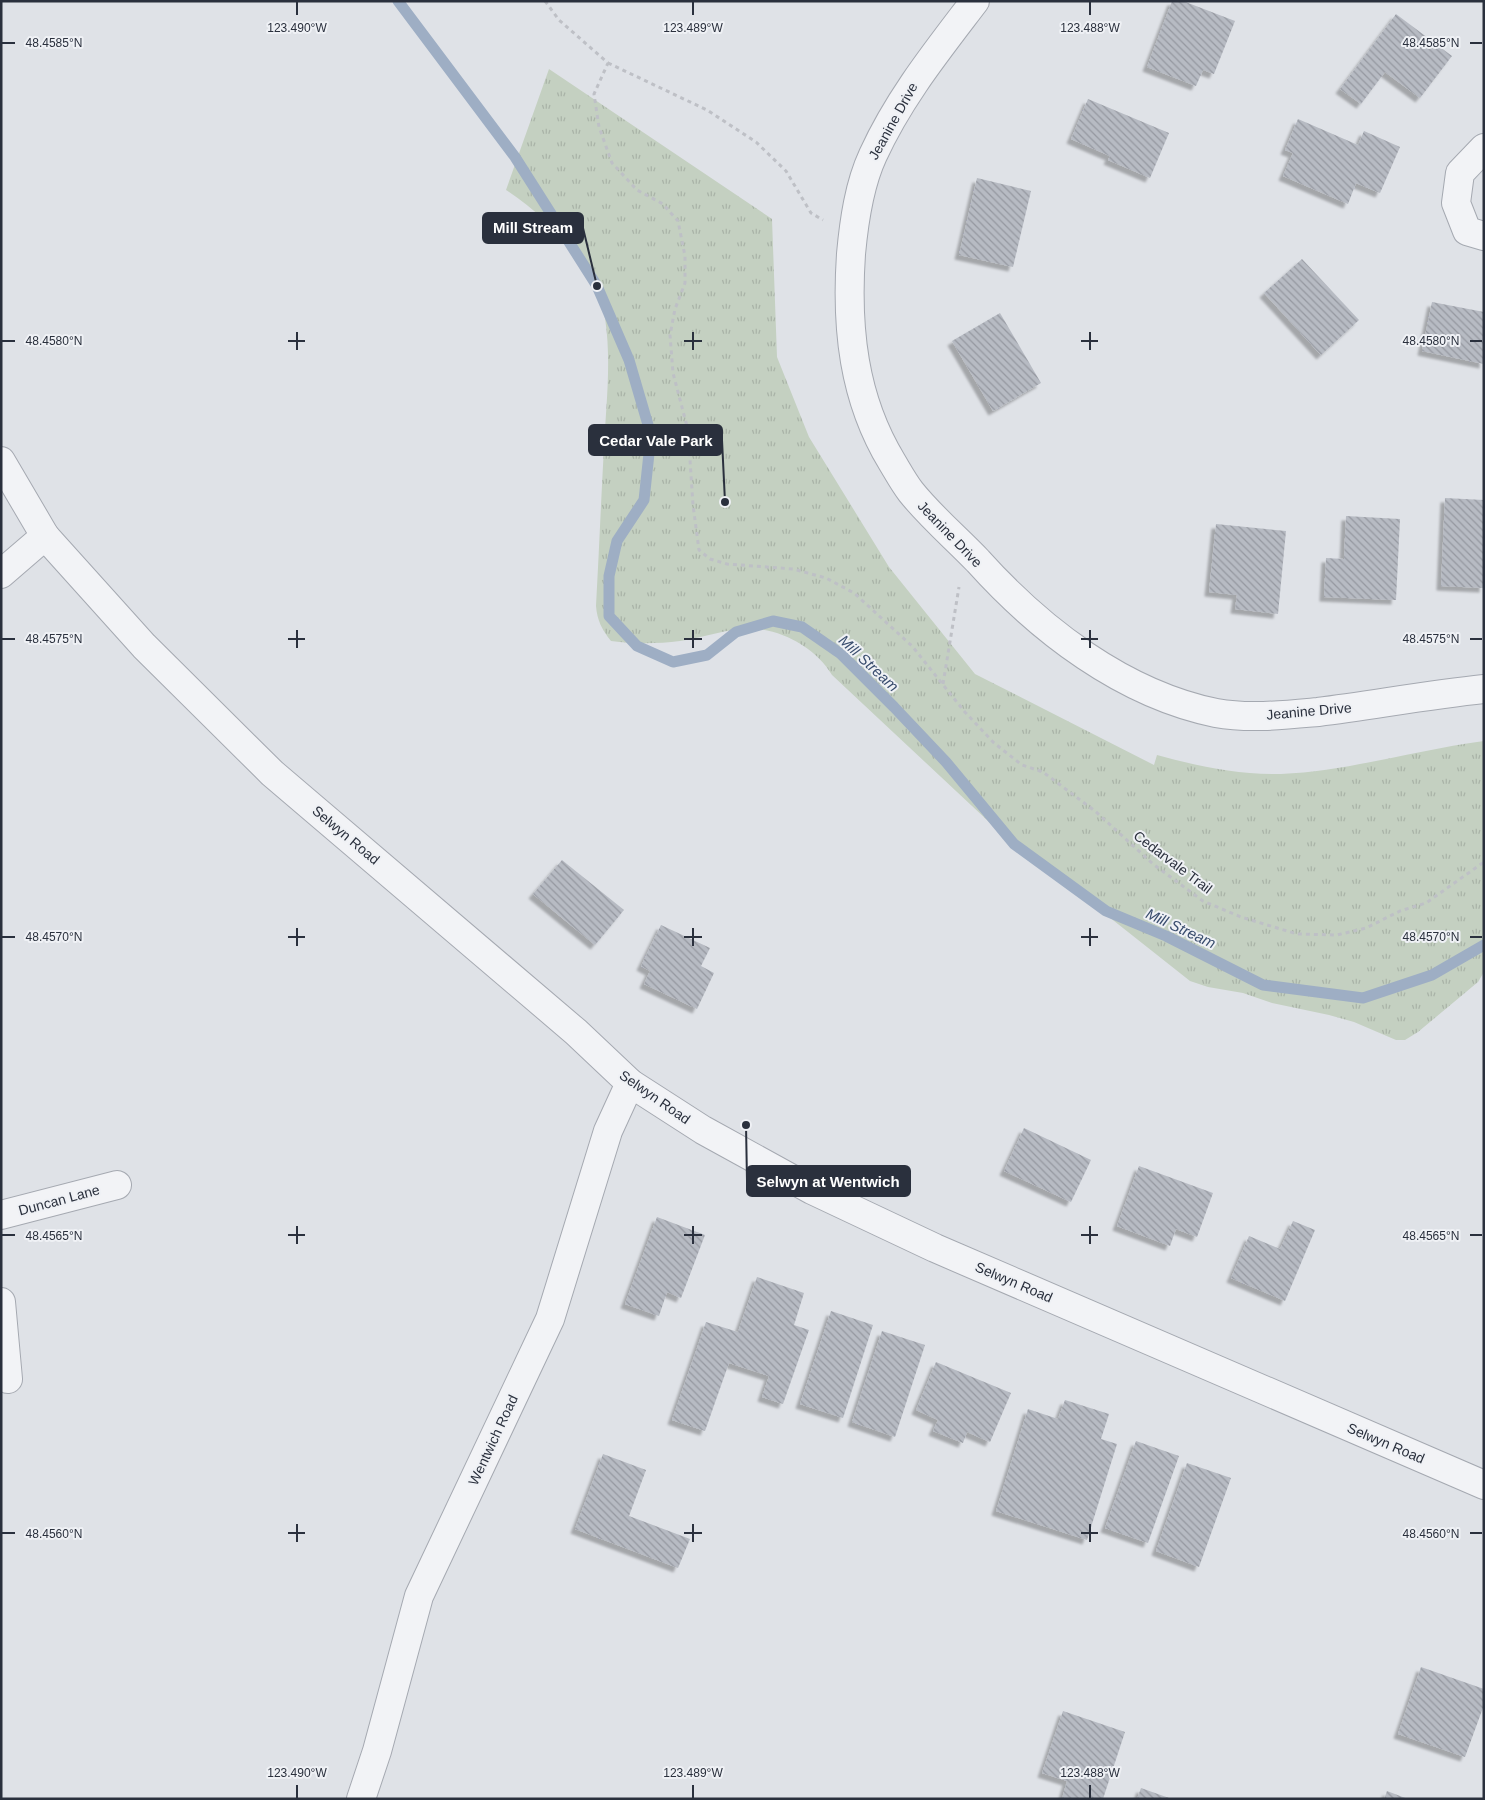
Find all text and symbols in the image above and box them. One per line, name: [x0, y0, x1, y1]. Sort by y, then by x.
text: 123.490°W: [267, 21, 327, 35]
text: 123.489°W: [663, 21, 723, 35]
text: 123.488°W: [1060, 21, 1120, 35]
text: 48.4585°N: [26, 36, 82, 50]
text: 48.4585°N: [1403, 36, 1459, 50]
street label: Jeanine Drive: [865, 80, 921, 162]
callout: Mill Stream: [483, 213, 583, 243]
text: Mill Stream: [493, 219, 573, 236]
text: 48.4580°N: [26, 334, 82, 348]
text: 48.4580°N: [1403, 334, 1459, 348]
callout: Cedar Vale Park: [589, 425, 722, 455]
text: Cedar Vale Park: [599, 432, 713, 449]
street label: Jeanine Drive: [915, 498, 986, 570]
water label: Mill Stream: [836, 631, 902, 695]
text: 48.4575°N: [26, 632, 82, 646]
text: 48.4575°N: [1403, 632, 1459, 646]
street label: Jeanine Drive: [1266, 699, 1353, 723]
street label: Selwyn Road: [309, 802, 383, 868]
street label: Cedarvale Trail: [1131, 827, 1215, 897]
water label: Mill Stream: [1143, 904, 1219, 952]
text: 48.4570°N: [26, 930, 82, 944]
text: 48.4570°N: [1403, 930, 1459, 944]
street label: Selwyn Road: [617, 1067, 693, 1127]
callout: Selwyn at Wentwich: [747, 1166, 910, 1196]
text: Selwyn at Wentwich: [756, 1173, 900, 1190]
street label: Duncan Lane: [17, 1181, 101, 1219]
text: 48.4565°N: [26, 1229, 82, 1243]
text: 48.4565°N: [1403, 1229, 1459, 1243]
street label: Selwyn Road: [973, 1259, 1055, 1305]
street label: Wentwich Road: [465, 1392, 521, 1488]
street label: Selwyn Road: [1345, 1420, 1427, 1466]
text: 48.4560°N: [26, 1527, 82, 1541]
text: 48.4560°N: [1403, 1527, 1459, 1541]
text: 123.490°W: [267, 1766, 327, 1780]
text: 123.489°W: [663, 1766, 723, 1780]
text: 123.488°W: [1060, 1766, 1120, 1780]

